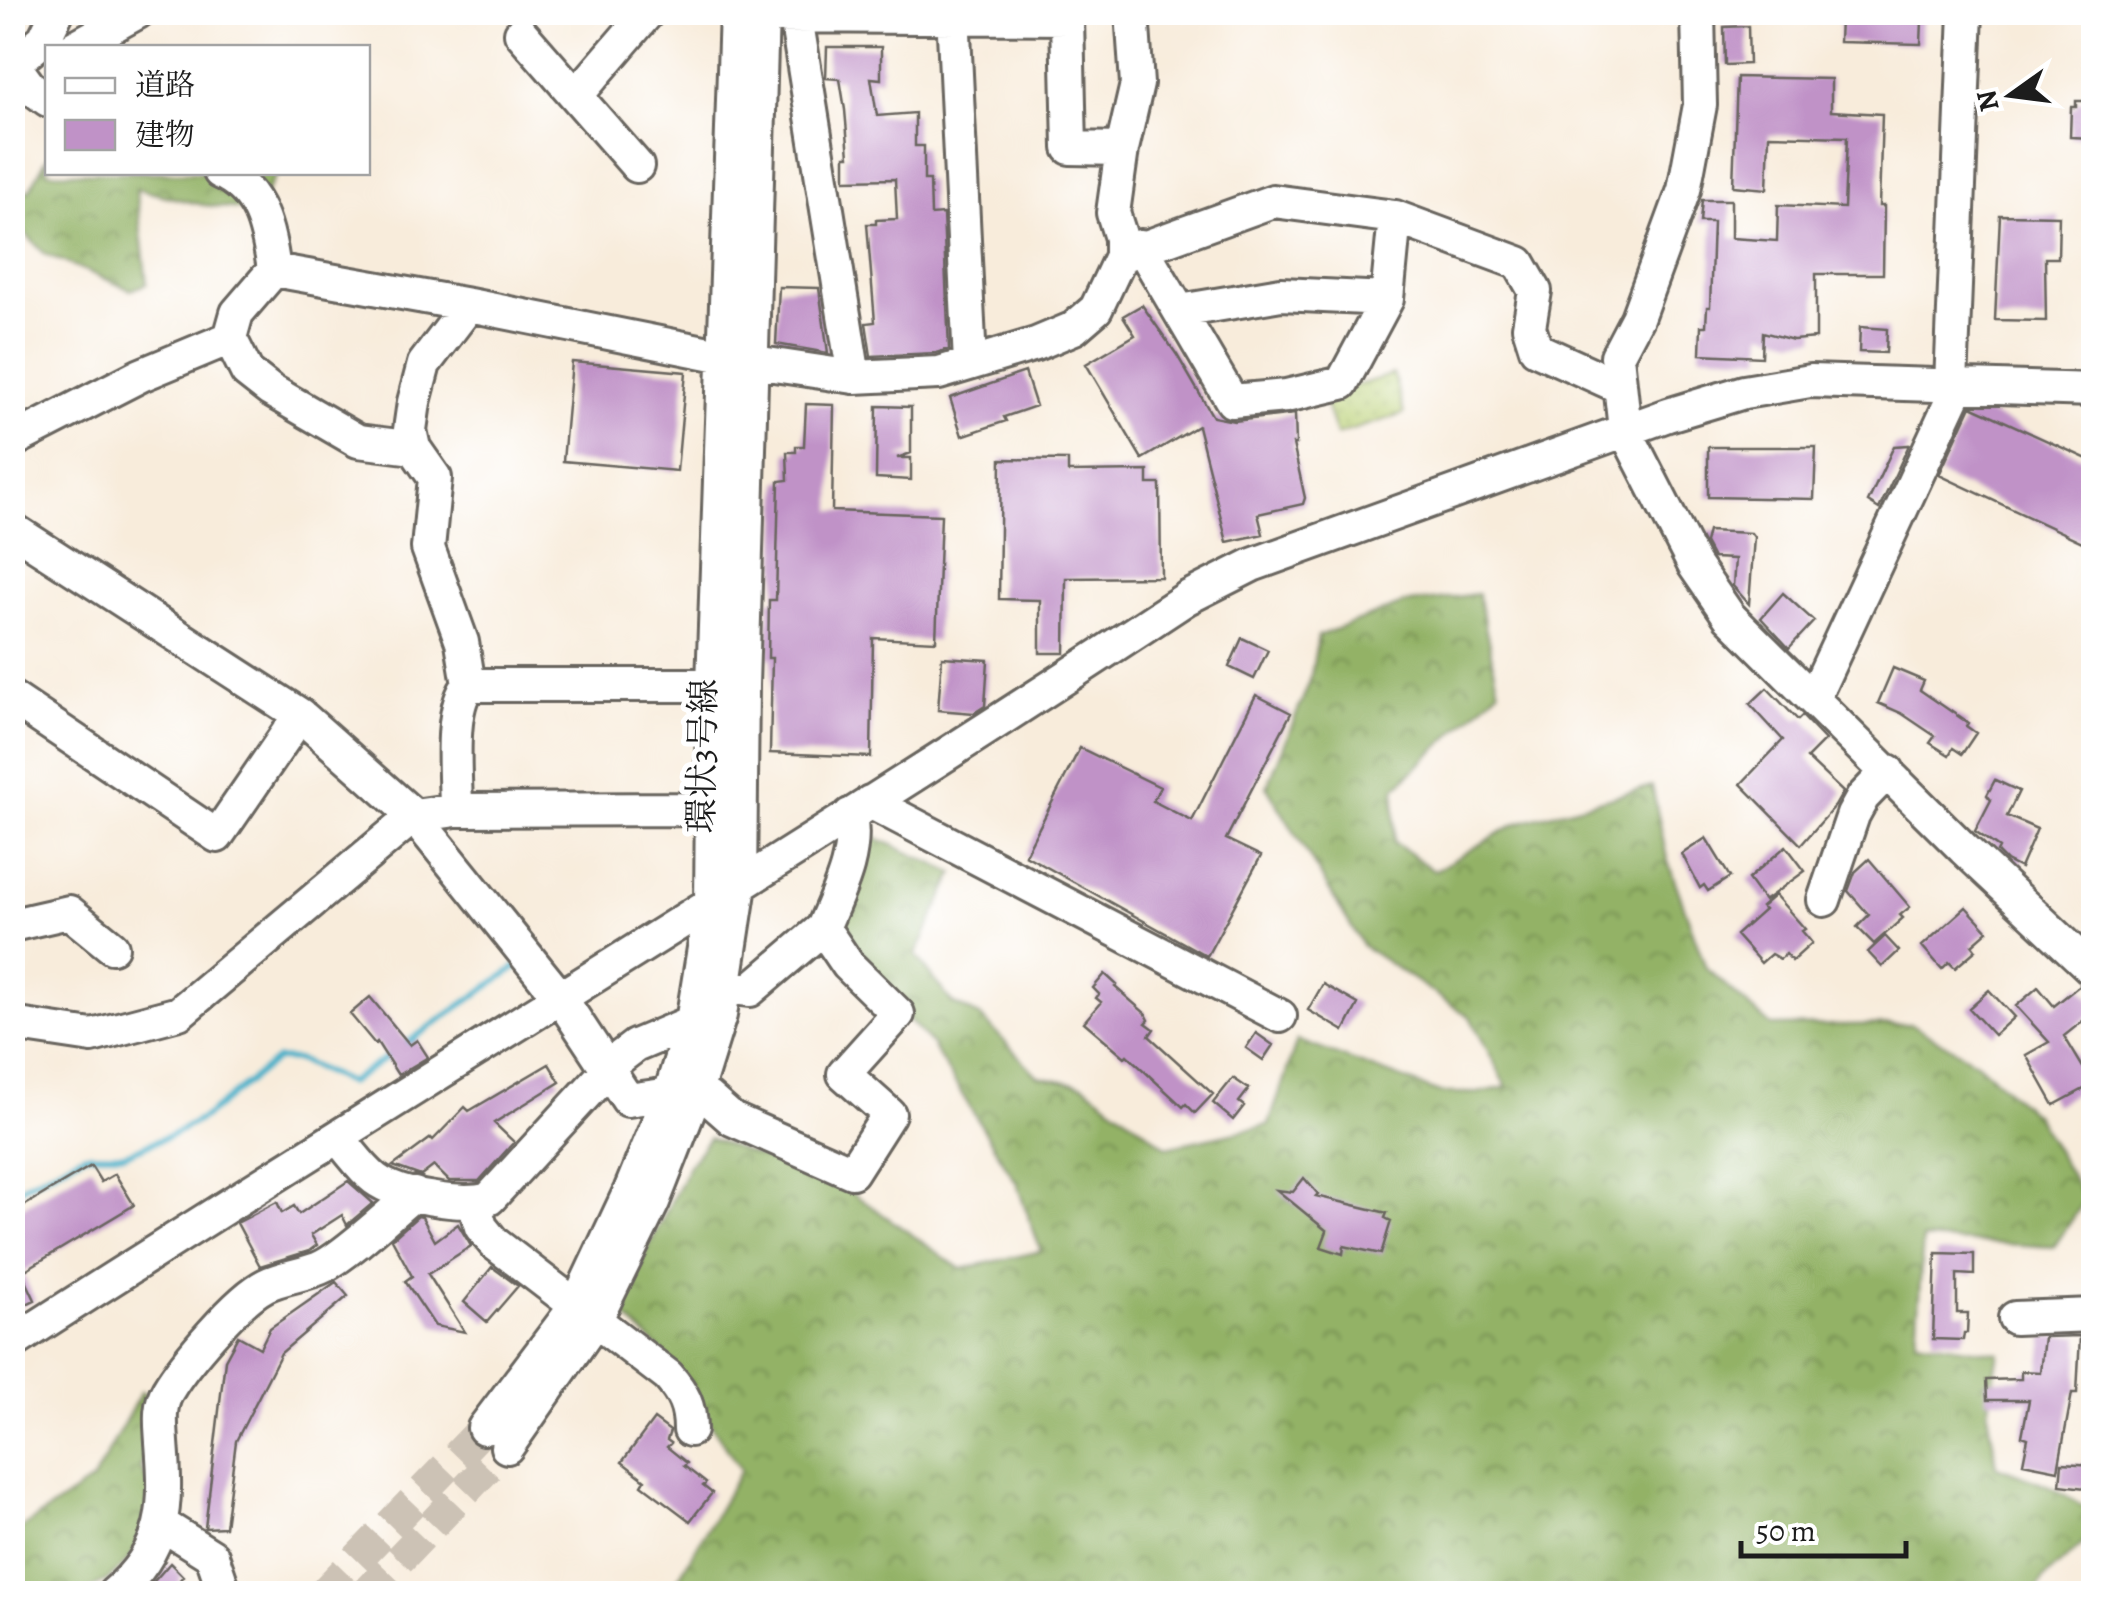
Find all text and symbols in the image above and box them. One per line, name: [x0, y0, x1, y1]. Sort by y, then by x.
legend: [45, 45, 370, 175]
north arrow: [1961, 45, 2061, 145]
text: 道路: [135, 65, 195, 105]
text: N: [1967, 86, 2009, 115]
text: 建物: [135, 115, 195, 155]
street label: 環状3号線: [677, 678, 727, 834]
scale bar: [1741, 1496, 1906, 1558]
text: 50 m: [1756, 1511, 1816, 1551]

